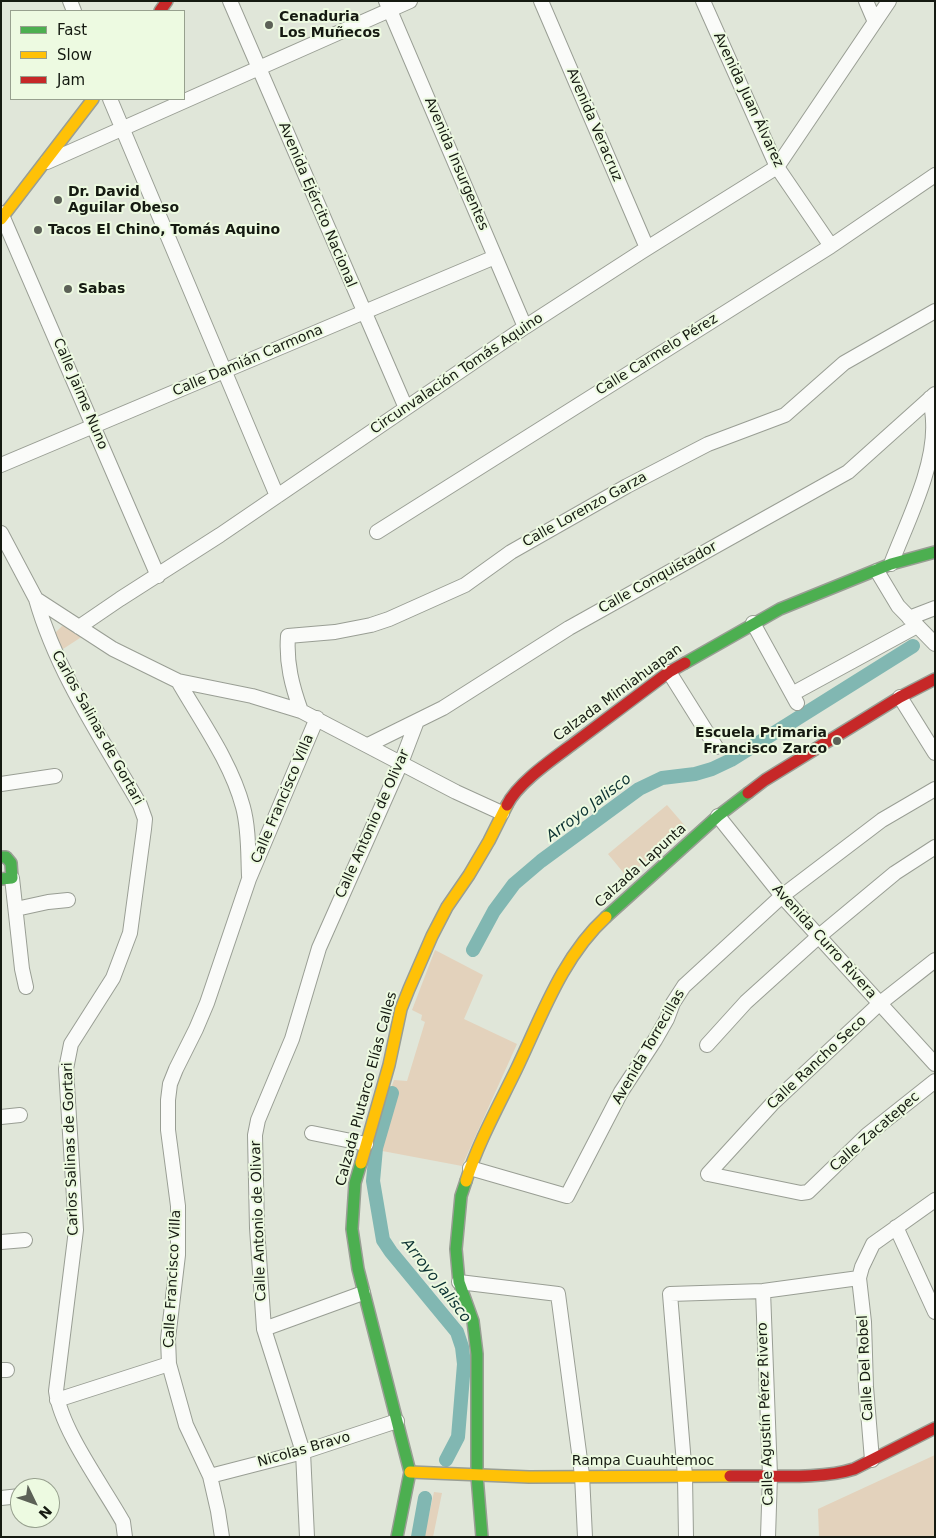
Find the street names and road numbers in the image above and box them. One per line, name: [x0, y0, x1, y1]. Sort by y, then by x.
street label: Avenida Juan Álvarez: [709, 30, 787, 170]
street label: Avenida Veracruz: [563, 66, 625, 184]
street label: Avenida Insurgentes: [420, 95, 492, 233]
street label: Avenida Ejército Nacional: [275, 120, 359, 290]
street label: Circunvalación Tomás Aquino: [368, 310, 546, 438]
street label: Calle Carmelo Pérez: [593, 311, 721, 399]
street label: Calle Damián Carmona: [170, 322, 326, 400]
street label: Calle Jaime Nuno: [49, 336, 111, 452]
street label: Calle Lorenzo Garza: [520, 469, 650, 551]
street label: Calle Conquistador: [596, 539, 720, 617]
street label: Calzada Mimiahuapan: [550, 641, 686, 745]
street label: Carlos Salinas de Gortari: [48, 648, 146, 808]
street label: Calle Francisco Villa: [248, 732, 318, 866]
street label: Calle Antonio de Olivar: [333, 747, 413, 901]
street label: Calzada Lapunta: [592, 821, 690, 911]
street label: Avenida Curro Rivera: [768, 881, 880, 1003]
street label: Avenida Torrecillas: [609, 987, 689, 1107]
street label: Calzada Plutarco Elías Calles: [333, 990, 401, 1188]
street label: Calle Rancho Seco: [764, 1013, 870, 1113]
street label: Carlos Salinas de Gortari: [60, 1062, 82, 1236]
street label: Calle Zacatepec: [827, 1089, 923, 1175]
street label: Calle Antonio de Olivar: [248, 1140, 270, 1302]
street label: Calle Francisco Villa: [161, 1209, 185, 1349]
street label: Calle Del Robel: [855, 1315, 877, 1421]
street label: Calle Agustín Pérez Rivero: [754, 1322, 778, 1506]
street label: Nicolas Bravo: [256, 1429, 352, 1471]
street label: Rampa Cuauhtemoc: [572, 1453, 714, 1469]

